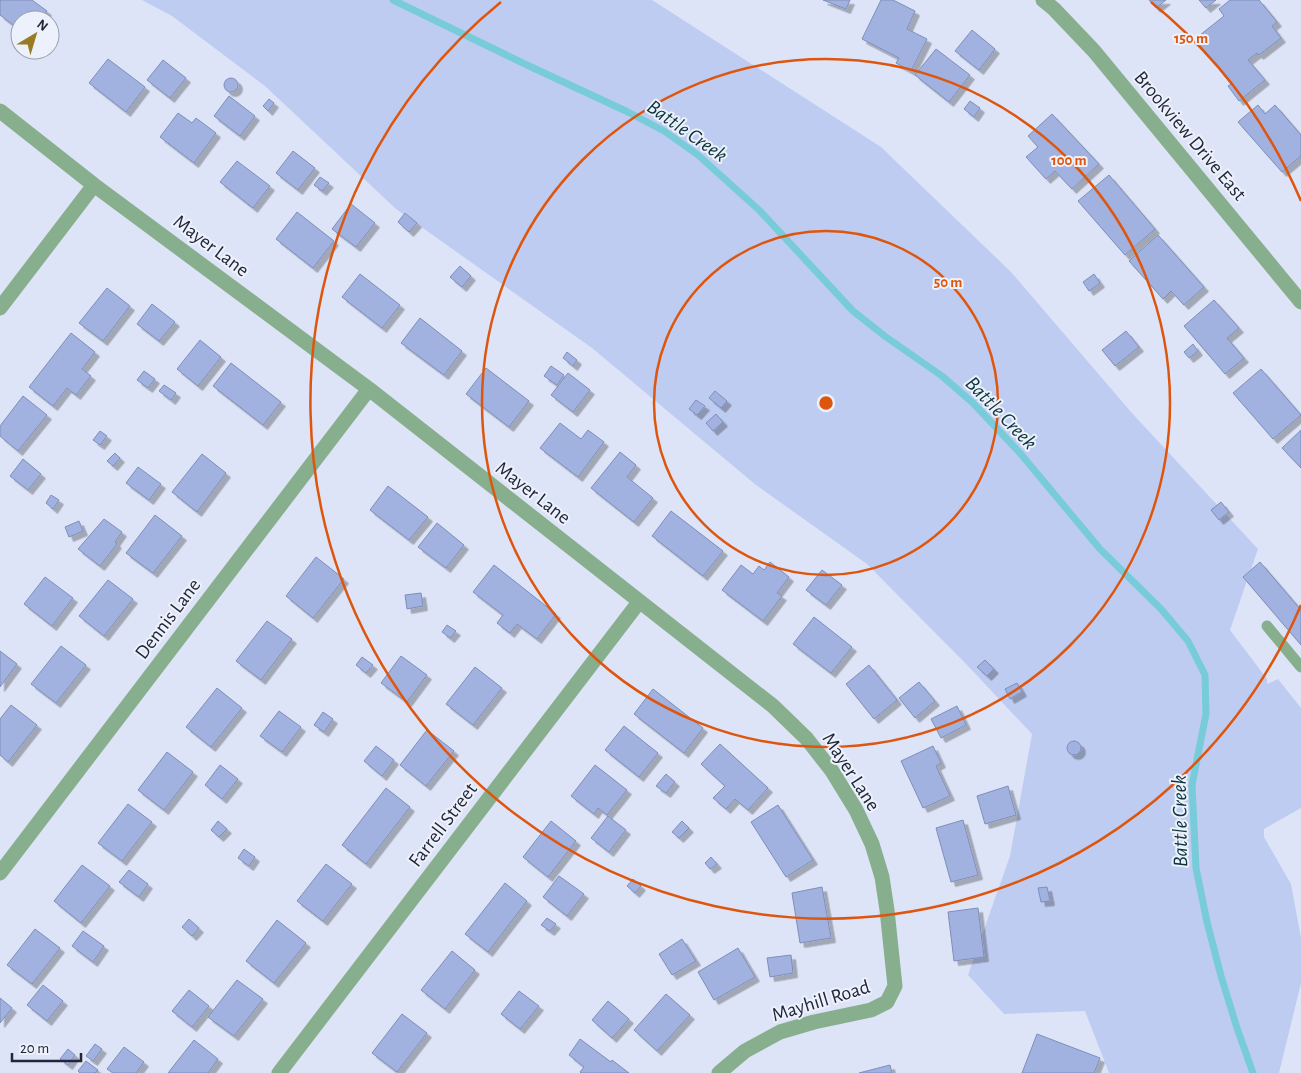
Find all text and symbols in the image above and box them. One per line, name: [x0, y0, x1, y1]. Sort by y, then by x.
north arrow: [10, 10, 60, 60]
text: N: [34, 17, 51, 34]
text: 150 m: [1174, 31, 1208, 46]
street label: Brookview Drive East: [1130, 67, 1250, 205]
water label: Battle Creek: [643, 96, 731, 166]
text: 100 m: [1051, 153, 1087, 168]
street label: Mayer Lane: [170, 211, 252, 281]
text: 50 m: [934, 275, 962, 290]
water label: Battle Creek: [961, 372, 1041, 454]
centre of rings: [817, 394, 835, 412]
street label: Mayer Lane: [492, 458, 574, 528]
street label: Dennis Lane: [131, 575, 205, 663]
street label: Mayer Lane: [818, 729, 884, 815]
water label: Battle Creek: [1169, 774, 1191, 867]
street label: Farrell Street: [405, 779, 481, 871]
street label: Mayhill Road: [770, 977, 872, 1025]
scale bar: [12, 1030, 81, 1062]
text: 20 m: [20, 1041, 49, 1056]

